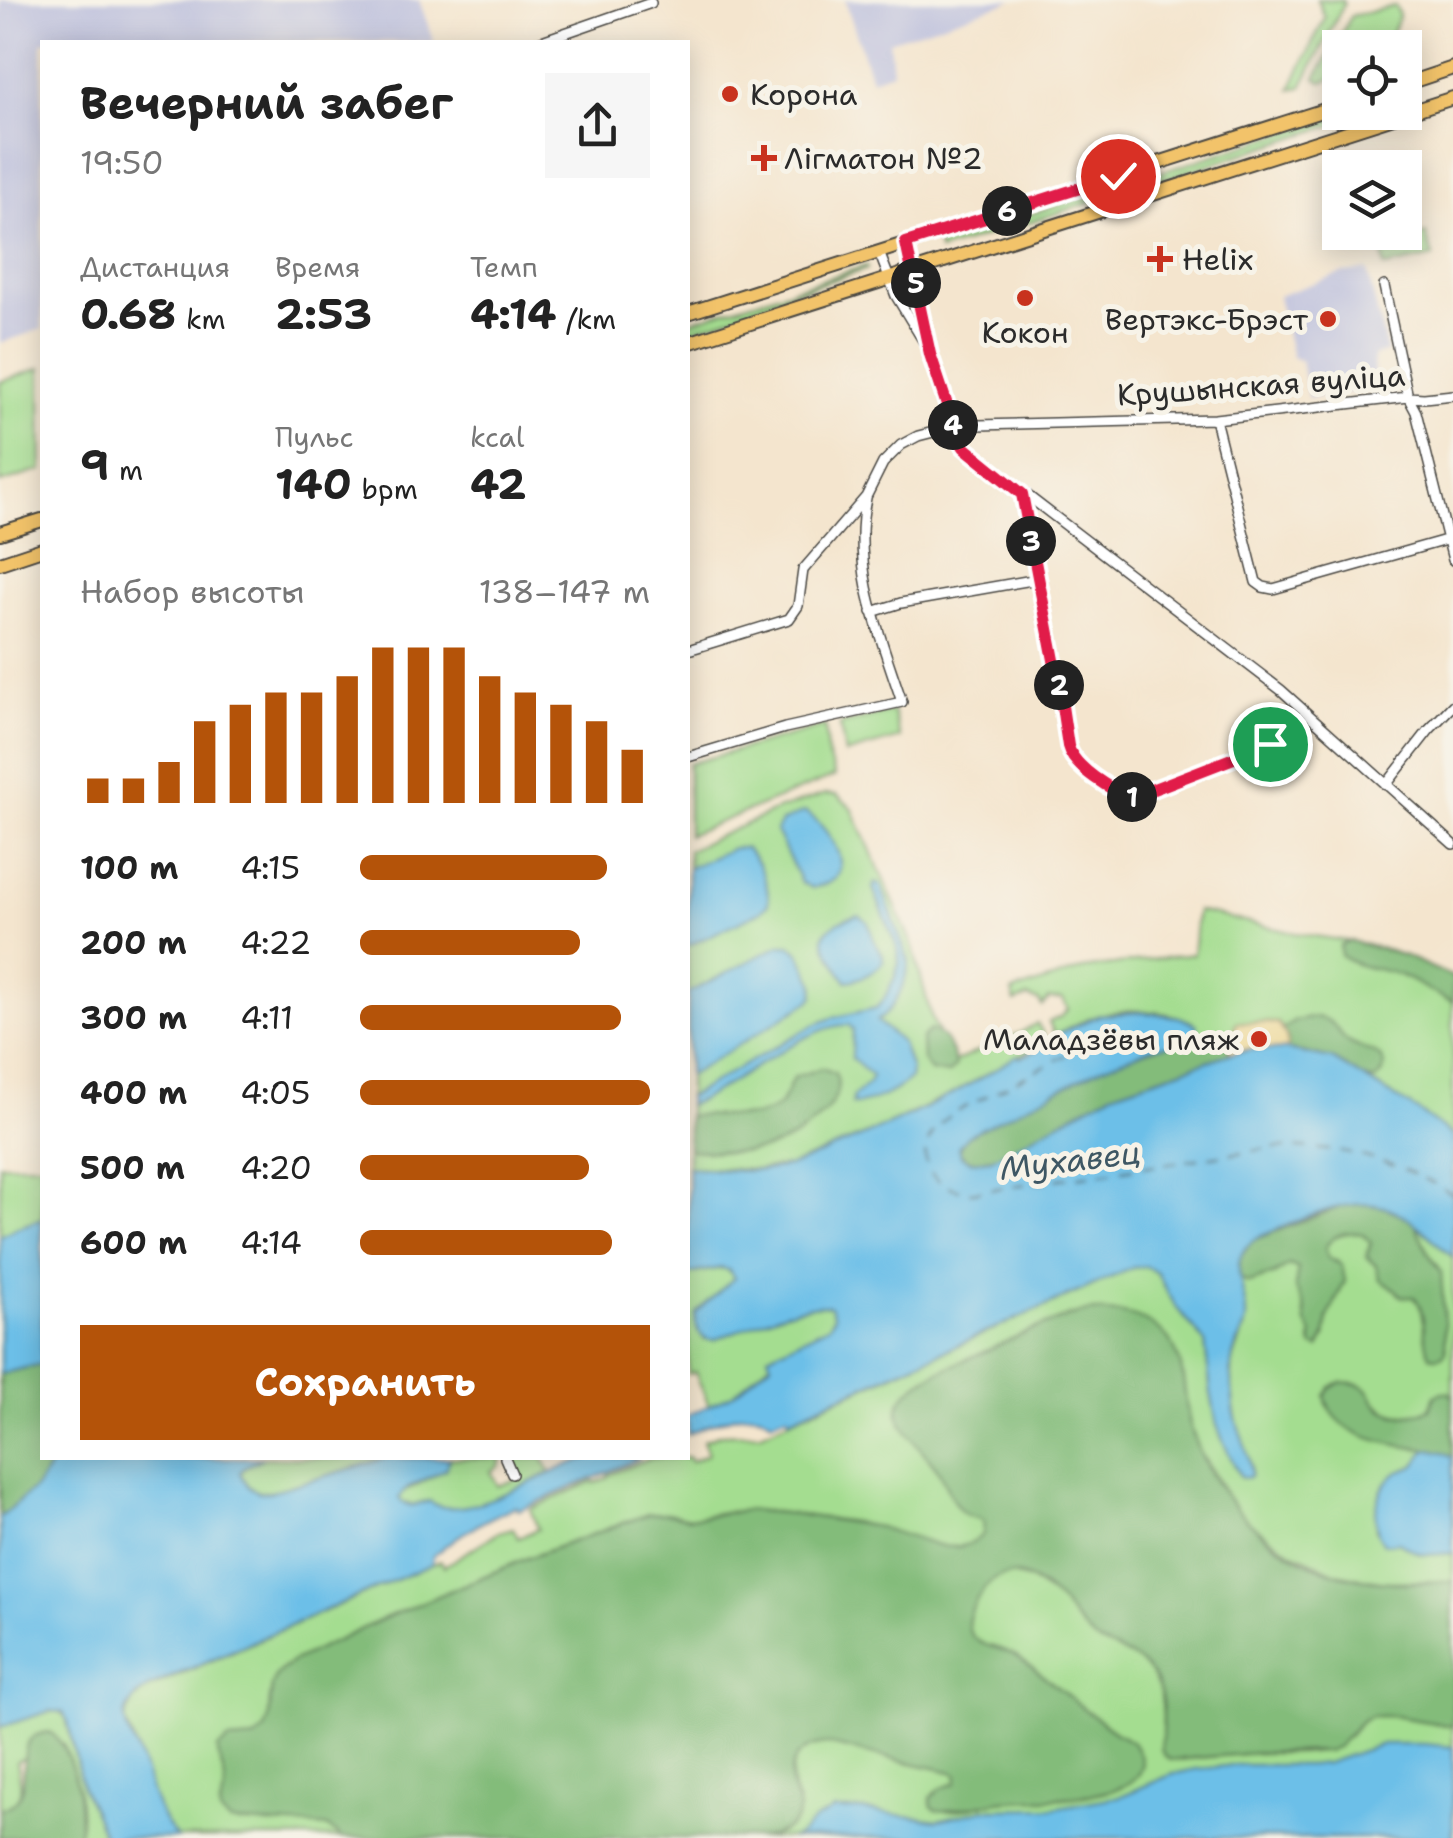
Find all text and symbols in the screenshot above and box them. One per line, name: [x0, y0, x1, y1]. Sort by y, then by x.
map controls: [1322, 30, 1422, 250]
button: locate: [1322, 30, 1422, 130]
text: Вечерний забег: [80, 73, 453, 133]
button: share: [545, 73, 650, 178]
place label: Корона: [750, 74, 858, 115]
marker: Корона: [719, 83, 741, 105]
pin: [1076, 134, 1161, 219]
place label: Лігматон №2: [784, 138, 983, 179]
text: 19:50: [80, 141, 164, 184]
marker: Лігматон №2: [753, 147, 775, 169]
icon: check: [1091, 149, 1146, 204]
button: layers: [1322, 150, 1422, 250]
pin: 6: [982, 186, 1032, 236]
text: 6: [997, 192, 1017, 230]
place label: Helix: [1182, 239, 1253, 280]
marker: Helix: [1147, 246, 1173, 272]
text: Дистанция: [80, 248, 230, 286]
text: Время: [275, 248, 360, 286]
text: Темп: [470, 248, 538, 286]
pin: 5: [891, 258, 941, 308]
text: 5: [907, 264, 925, 302]
text: 0.68: [80, 286, 177, 342]
text: 2:53: [275, 286, 372, 342]
text: 4:14: [470, 286, 557, 342]
marker: Кокон: [1014, 287, 1036, 309]
place label: Вертэкс-Брэст: [1105, 299, 1309, 340]
text: km: [177, 300, 226, 338]
text: /km: [557, 300, 616, 338]
marker: Вертэкс-Брэст: [1317, 308, 1339, 330]
place label: Кокон: [981, 312, 1069, 353]
street label: Крушынская вуліца: [1116, 354, 1407, 416]
pin: 4: [928, 400, 978, 450]
text: 4: [943, 406, 963, 444]
text: Пульс: [275, 418, 354, 456]
text: kcal: [470, 418, 524, 456]
text: 9: [80, 437, 109, 493]
text: m: [109, 451, 143, 489]
text: 140: [275, 456, 352, 512]
text: 42: [470, 456, 527, 512]
text: bpm: [352, 470, 418, 508]
pin: 3: [1006, 516, 1056, 566]
text: 3: [1021, 522, 1041, 560]
text: Набор высоты: [80, 570, 305, 613]
text: 138–147 m: [479, 570, 650, 613]
pin: 2: [1034, 660, 1084, 710]
text: 2: [1049, 666, 1069, 704]
pin: [1228, 702, 1313, 787]
icon: arrive: [1243, 717, 1298, 772]
pin: 1: [1107, 772, 1157, 822]
text: 1: [1126, 778, 1138, 816]
text: 100 m: [80, 846, 179, 889]
text: 4:15: [240, 846, 300, 889]
text: 200 m: [80, 921, 187, 964]
text: 4:22: [240, 921, 311, 964]
text: 300 m: [80, 996, 187, 1039]
text: 4:11: [240, 996, 293, 1039]
place label: Маладзёвы пляж: [983, 1019, 1240, 1060]
marker: Маладзёвы пляж: [1248, 1028, 1270, 1050]
text: 400 m: [80, 1071, 187, 1114]
text: 4:05: [240, 1071, 310, 1114]
water label: Мухавец: [997, 1130, 1143, 1190]
text: 500 m: [80, 1146, 185, 1189]
text: 4:20: [240, 1146, 312, 1189]
text: 600 m: [80, 1221, 187, 1264]
text: 4:14: [240, 1221, 302, 1264]
button: Сохранить: [80, 1325, 650, 1440]

